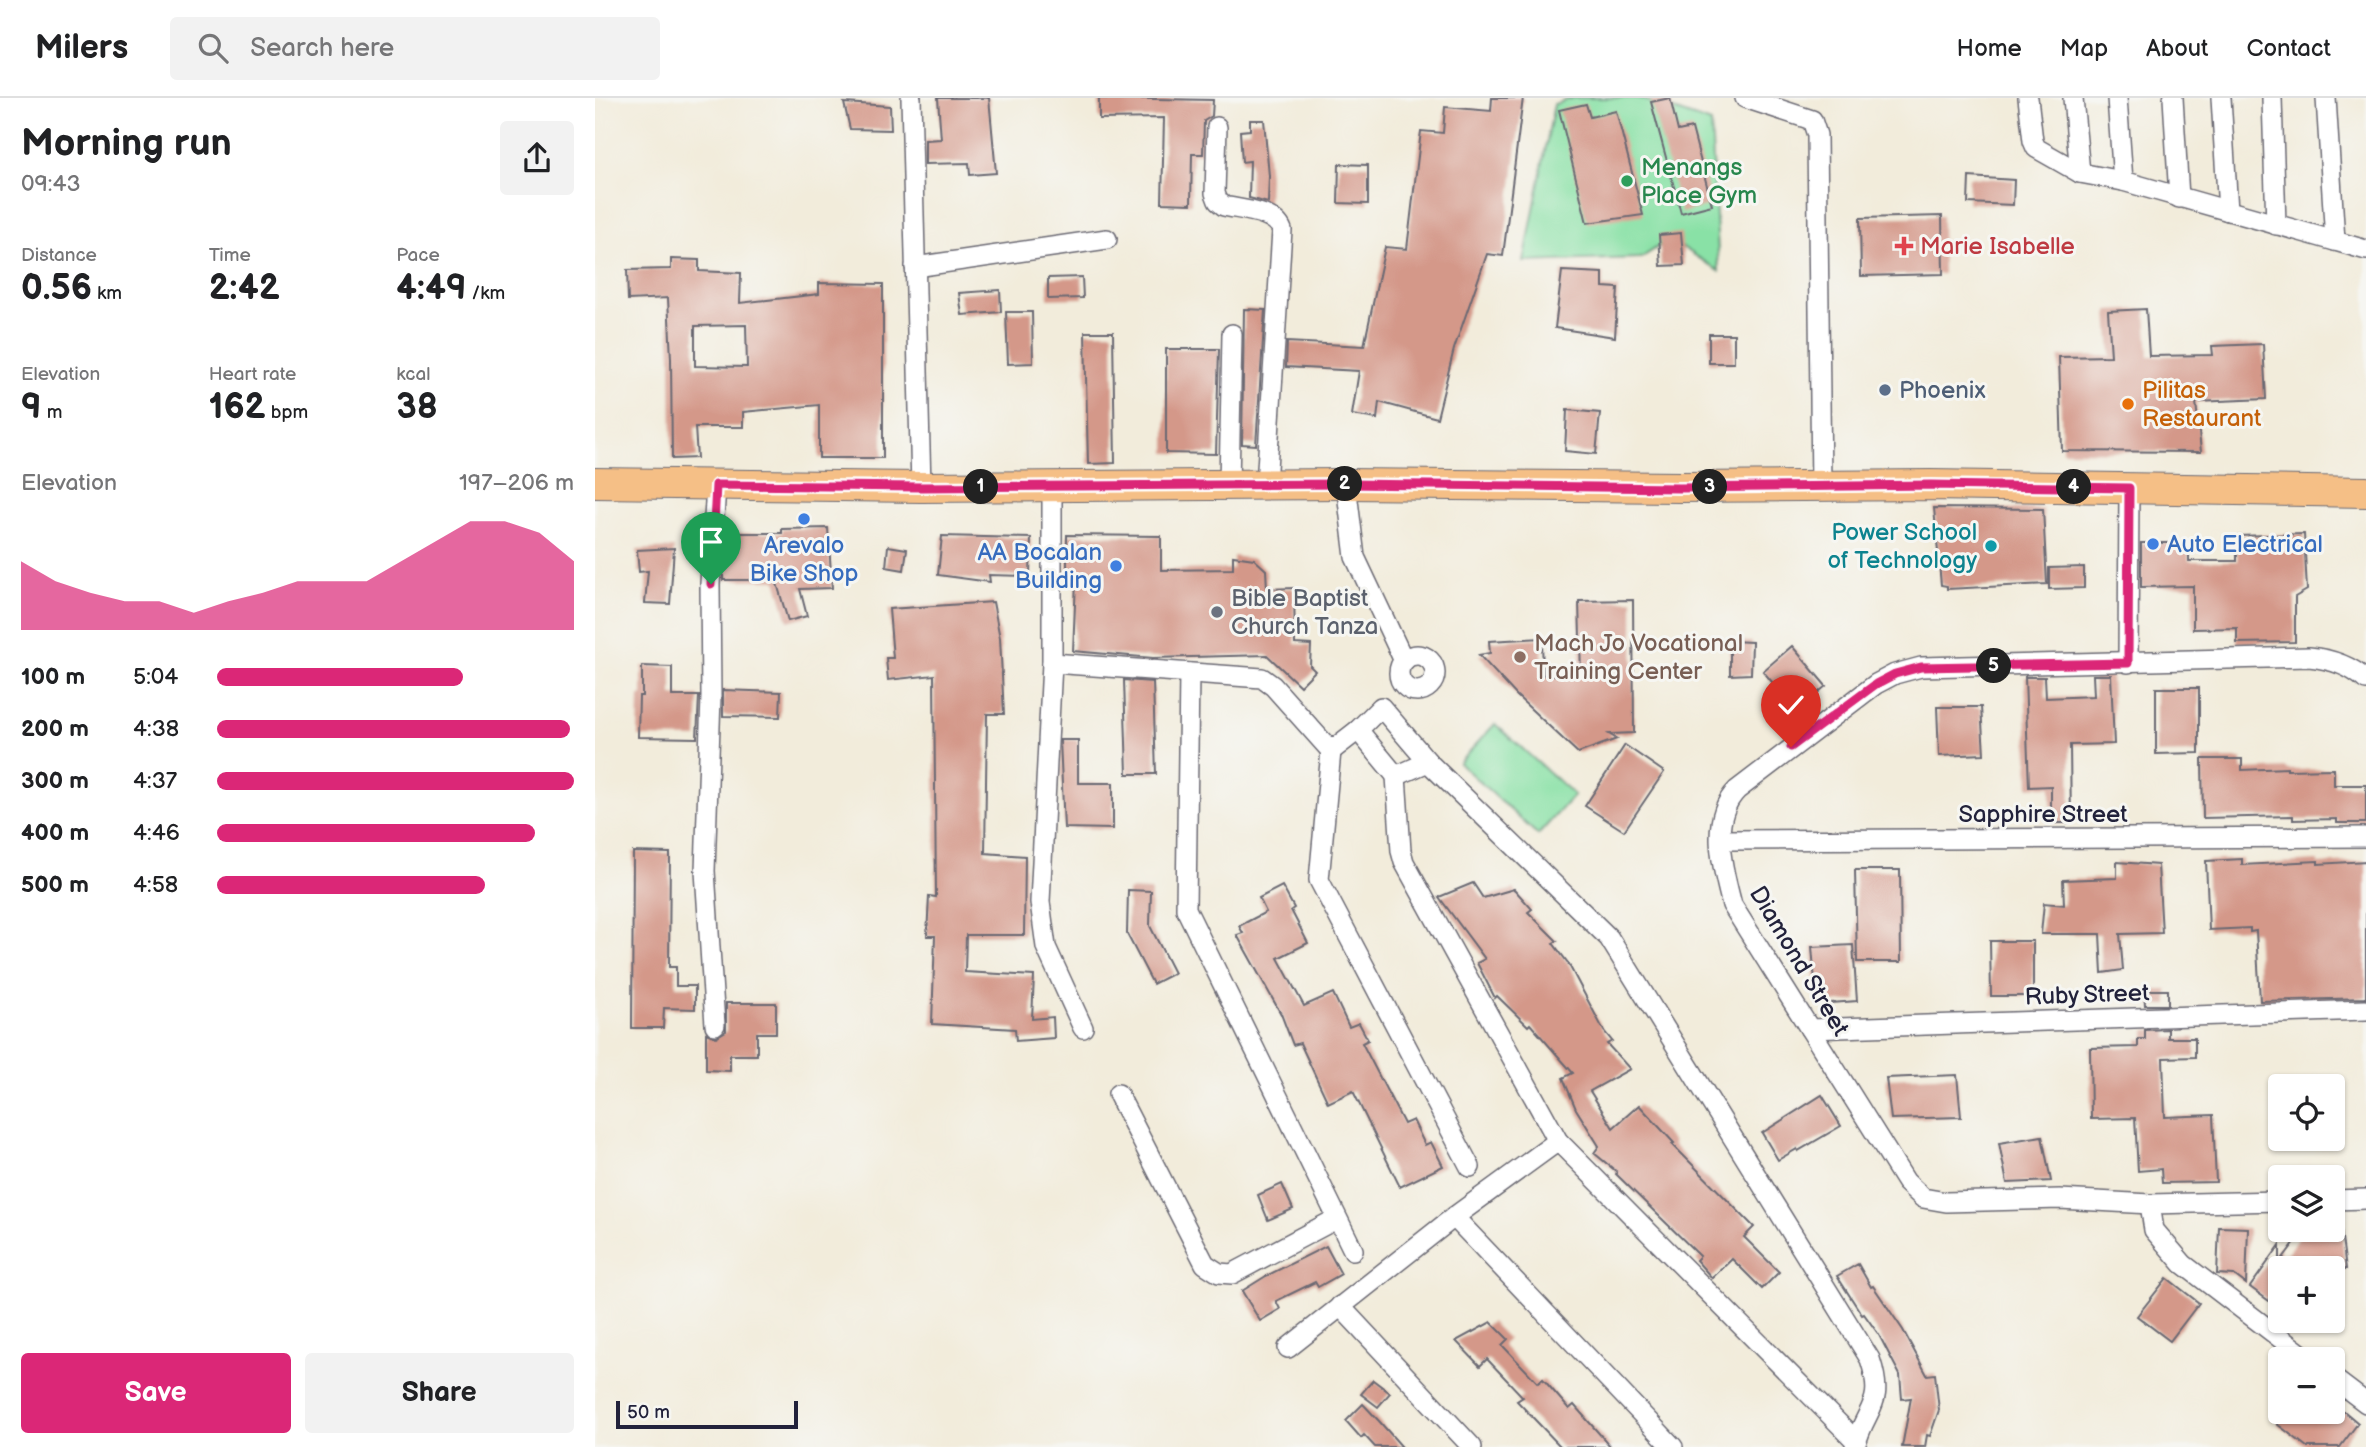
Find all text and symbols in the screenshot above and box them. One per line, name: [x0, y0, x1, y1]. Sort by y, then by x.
search box: [170, 17, 660, 80]
text: Milers: [35, 28, 128, 68]
icon: search: [194, 29, 232, 67]
text: Search here: [250, 33, 394, 64]
text: Home: [1957, 34, 2022, 63]
text: Map: [2060, 34, 2108, 63]
text: About: [2146, 34, 2208, 63]
text: Contact: [2246, 34, 2331, 63]
text: Morning run: [21, 121, 232, 166]
button: share: [500, 121, 574, 195]
place label: Menangs Place Gym: [1641, 153, 1757, 210]
text: 09:43: [21, 170, 81, 198]
marker: Menangs Place Gym: [1619, 173, 1635, 189]
place label: Marie Isabelle: [1920, 232, 2075, 261]
marker: Marie Isabelle: [1894, 236, 1914, 256]
text: Distance: [21, 244, 97, 267]
text: Time: [209, 244, 251, 267]
text: Pace: [396, 244, 440, 267]
text: 0.56: [21, 267, 92, 310]
text: 2:42: [209, 267, 280, 310]
text: 4:49: [396, 267, 466, 310]
text: km: [92, 282, 122, 305]
text: /km: [466, 282, 505, 305]
text: Elevation: [21, 363, 100, 386]
text: Heart rate: [209, 363, 296, 386]
text: kcal: [396, 363, 430, 386]
place label: Phoenix: [1899, 376, 1986, 405]
place label: Pilitas Restaurant: [2142, 376, 2262, 433]
marker: Phoenix: [1877, 382, 1893, 398]
text: 9: [21, 386, 42, 429]
text: 162: [209, 386, 266, 429]
text: 38: [396, 386, 438, 429]
marker: Pilitas Restaurant: [2120, 396, 2136, 412]
text: m: [42, 401, 62, 424]
text: bpm: [266, 401, 308, 424]
pin: 2: [1327, 466, 1363, 502]
text: Elevation: [21, 469, 117, 497]
text: 197–206 m: [459, 469, 574, 497]
pin: 1: [963, 470, 999, 504]
pin: 3: [1693, 470, 1727, 504]
pin: 4: [2057, 470, 2091, 504]
text: 2: [1339, 472, 1350, 495]
text: 1: [977, 475, 985, 498]
text: 3: [1704, 475, 1715, 498]
text: 4: [2068, 475, 2079, 498]
marker: Arevalo Bike Shop: [796, 511, 812, 527]
pin: [681, 512, 741, 584]
place label: Power School of Technology: [1827, 518, 1977, 575]
icon: arrive: [692, 523, 730, 561]
place label: Auto Electrical: [2167, 530, 2323, 559]
place label: Arevalo Bike Shop: [750, 531, 858, 588]
marker: Auto Electrical: [2145, 536, 2161, 552]
place label: AA Bocalan Building: [977, 538, 1102, 595]
marker: Power School of Technology: [1983, 538, 1999, 554]
marker: AA Bocalan Building: [1108, 558, 1124, 574]
place label: Bible Baptist Church Tanza: [1231, 584, 1378, 641]
marker: Bible Baptist Church Tanza: [1209, 604, 1225, 620]
place label: Mach Jo Vocational Training Center: [1534, 629, 1743, 686]
pin: 5: [1977, 648, 2011, 684]
marker: Mach Jo Vocational Training Center: [1512, 649, 1528, 665]
text: 5: [1988, 654, 1999, 677]
text: 100 m: [21, 663, 85, 691]
text: 5:04: [133, 663, 178, 691]
pin: [1761, 675, 1821, 747]
icon: check: [1772, 686, 1810, 724]
text: 200 m: [21, 715, 89, 743]
text: 4:38: [133, 715, 179, 743]
text: 300 m: [21, 767, 89, 795]
text: 4:37: [133, 767, 177, 795]
street label: Sapphire Street: [1958, 800, 2128, 829]
text: 400 m: [21, 819, 89, 847]
text: 4:46: [133, 819, 180, 847]
text: 500 m: [21, 871, 89, 899]
text: 4:58: [133, 871, 178, 899]
street label: Diamond Street: [1743, 881, 1855, 1042]
street label: Ruby Street: [2024, 978, 2151, 1012]
map controls: [2268, 1074, 2345, 1424]
button: locate: [2268, 1074, 2345, 1151]
button: layers: [2268, 1165, 2345, 1242]
button: +: [2268, 1256, 2345, 1333]
button: −: [2268, 1347, 2345, 1424]
button: Save: [21, 1353, 291, 1433]
button: Share: [305, 1353, 574, 1433]
scale bar: [616, 1398, 798, 1430]
text: 50 m: [627, 1401, 670, 1424]

